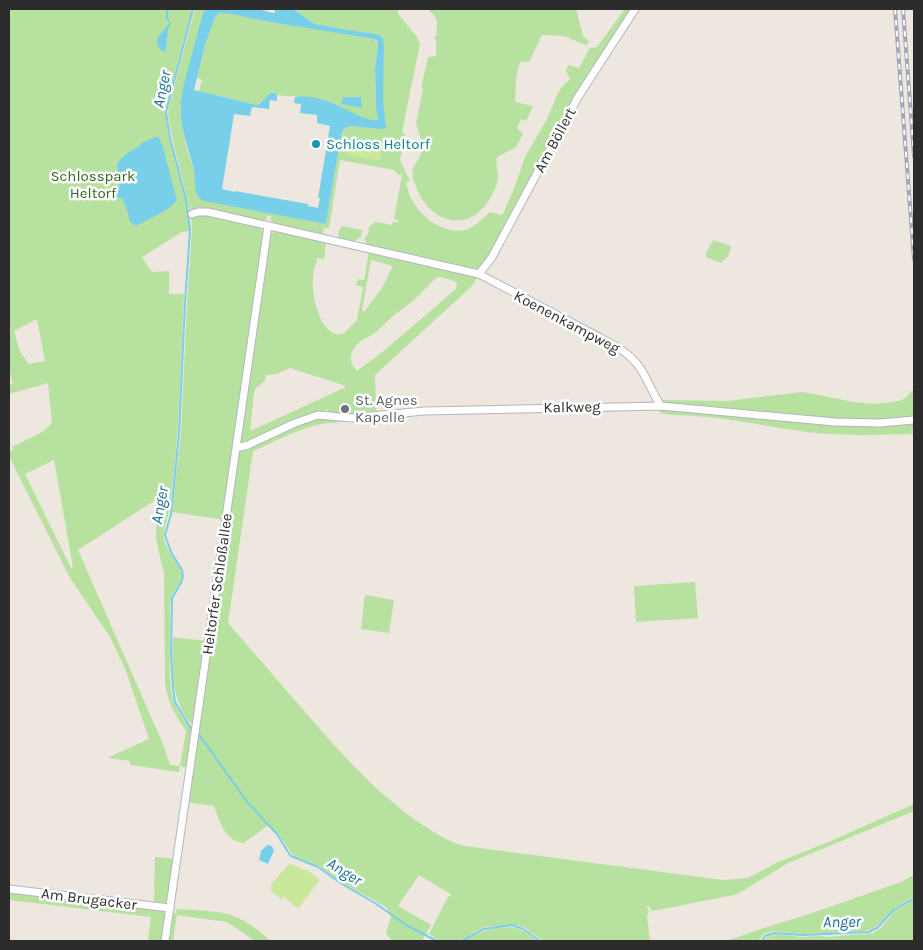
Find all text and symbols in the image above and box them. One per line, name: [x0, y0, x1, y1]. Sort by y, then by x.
water label: Anger: [148, 68, 175, 110]
street label: Am Böllert: [530, 104, 580, 176]
place label: Schloss Heltorf: [326, 135, 431, 153]
marker: Schloss Heltorf: [310, 138, 322, 150]
park label: Schlosspark Heltorf: [51, 167, 135, 202]
street label: Koenenkampweg: [511, 287, 624, 358]
place label: St. Agnes Kapelle: [355, 391, 418, 426]
street label: Kalkweg: [543, 397, 601, 416]
marker: St. Agnes Kapelle: [339, 403, 351, 415]
water label: Anger: [147, 484, 172, 525]
street label: Heltorfer Schloßallee: [198, 512, 236, 656]
water label: Anger: [324, 853, 366, 890]
street label: Am Brugacker: [40, 884, 138, 914]
water label: Anger: [823, 912, 862, 931]

